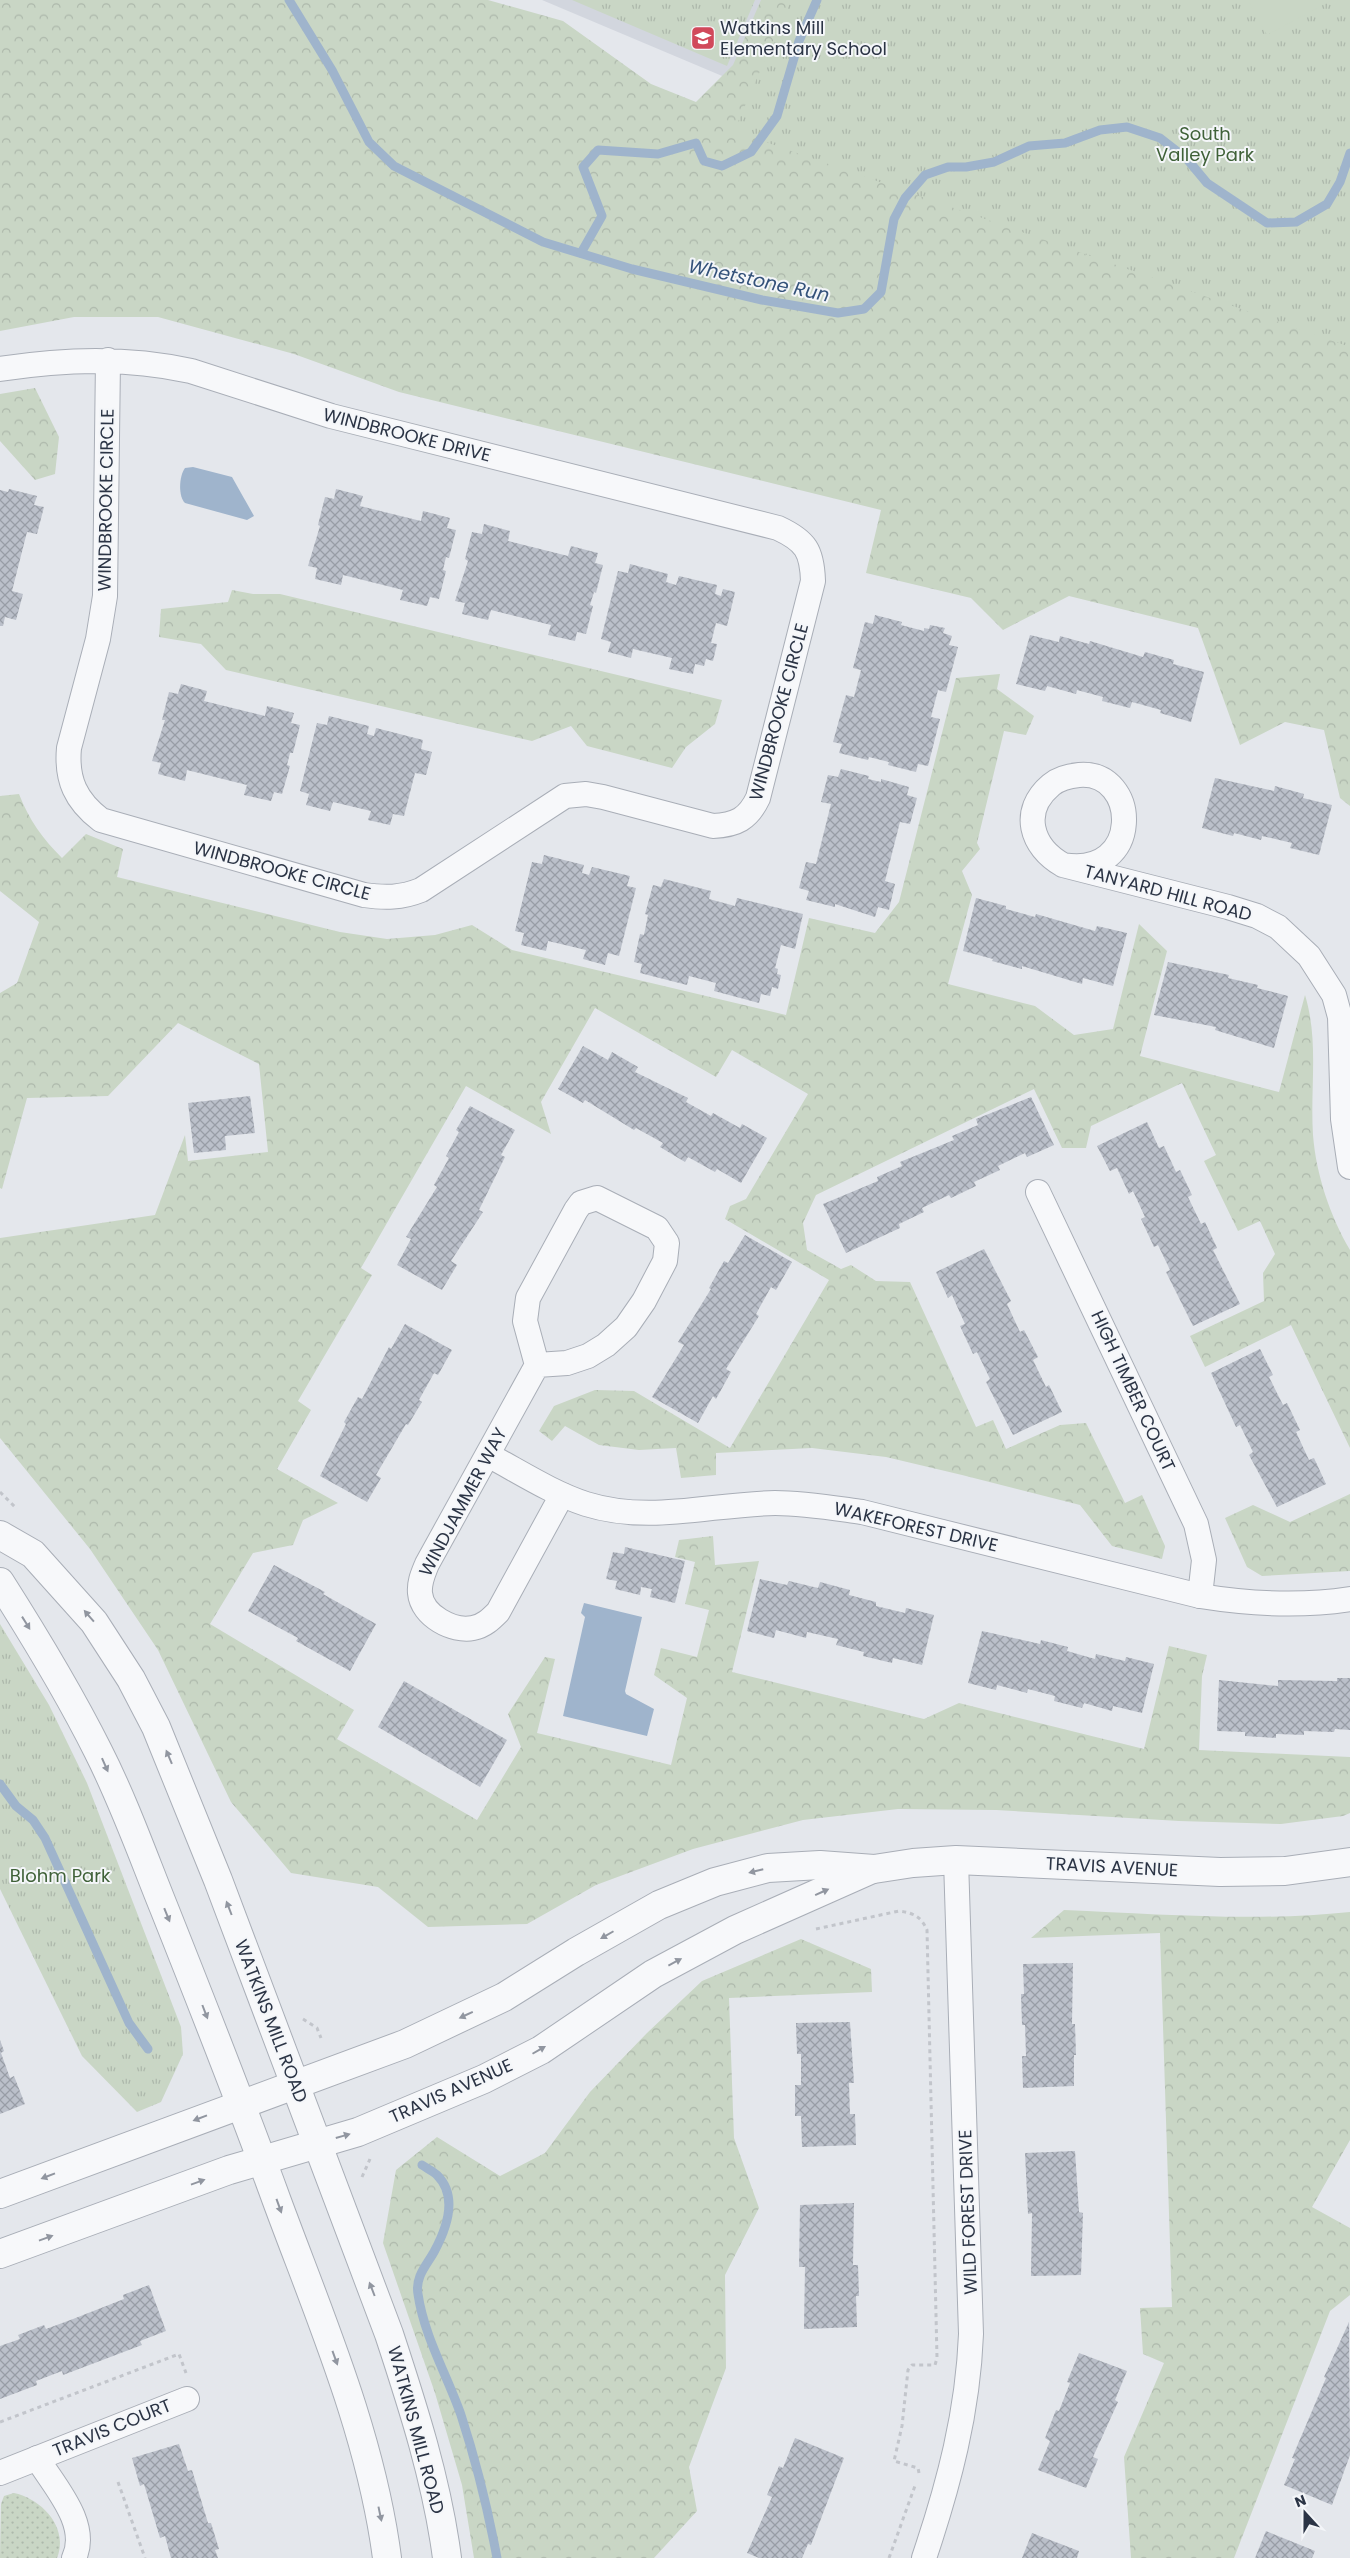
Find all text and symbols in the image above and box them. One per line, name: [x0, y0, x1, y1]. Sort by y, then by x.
place label: Watkins Mill Elementary School: [720, 15, 887, 61]
school or university icon: Watkins Mill Elementary School: [690, 25, 716, 51]
park label: South Valley Park: [1156, 121, 1255, 167]
water label: Whetstone Run: [686, 252, 832, 309]
street label: WINDBROOKE DRIVE: [321, 402, 494, 467]
street label: WINDBROOKE CIRCLE: [91, 408, 120, 592]
street label: WINDBROOKE CIRCLE: [743, 620, 814, 803]
street label: WINDBROOKE CIRCLE: [191, 835, 374, 906]
street label: TANYARD HILL ROAD: [1081, 858, 1255, 927]
street label: HIGH TIMBER COURT: [1085, 1306, 1182, 1475]
street label: WINDJAMMER WAY: [413, 1423, 513, 1581]
street label: WAKEFOREST DRIVE: [832, 1495, 1001, 1558]
one-way arrow: [83, 1610, 94, 1623]
one-way arrow: [21, 1616, 31, 1630]
one-way arrow: [164, 1750, 172, 1764]
one-way arrow: [101, 1758, 109, 1772]
street label: TRAVIS AVENUE: [1045, 1851, 1179, 1882]
park label: Blohm Park: [10, 1863, 111, 1888]
one-way arrow: [748, 1868, 763, 1876]
one-way arrow: [815, 1887, 829, 1895]
one-way arrow: [224, 1901, 232, 1915]
one-way arrow: [163, 1908, 171, 1923]
one-way arrow: [600, 1930, 614, 1939]
street label: WATKINS MILL ROAD: [229, 1936, 314, 2106]
one-way arrow: [668, 1958, 683, 1966]
one-way arrow: [201, 2005, 209, 2020]
one-way arrow: [459, 2012, 473, 2020]
one-way arrow: [532, 2046, 547, 2054]
street label: TRAVIS AVENUE: [385, 2052, 516, 2129]
one-way arrow: [193, 2115, 207, 2123]
street label: WILD FOREST DRIVE: [952, 2129, 983, 2295]
one-way arrow: [335, 2132, 350, 2140]
one-way arrow: [40, 2172, 55, 2180]
one-way arrow: [191, 2178, 206, 2185]
one-way arrow: [275, 2199, 283, 2214]
one-way arrow: [39, 2234, 54, 2242]
one-way arrow: [368, 2281, 376, 2296]
street label: WATKINS MILL ROAD: [382, 2343, 451, 2517]
one-way arrow: [331, 2351, 339, 2366]
street label: TRAVIS COURT: [49, 2392, 175, 2463]
north arrow: [1280, 2488, 1330, 2538]
text: N: [1292, 2490, 1309, 2512]
one-way arrow: [376, 2507, 384, 2523]

